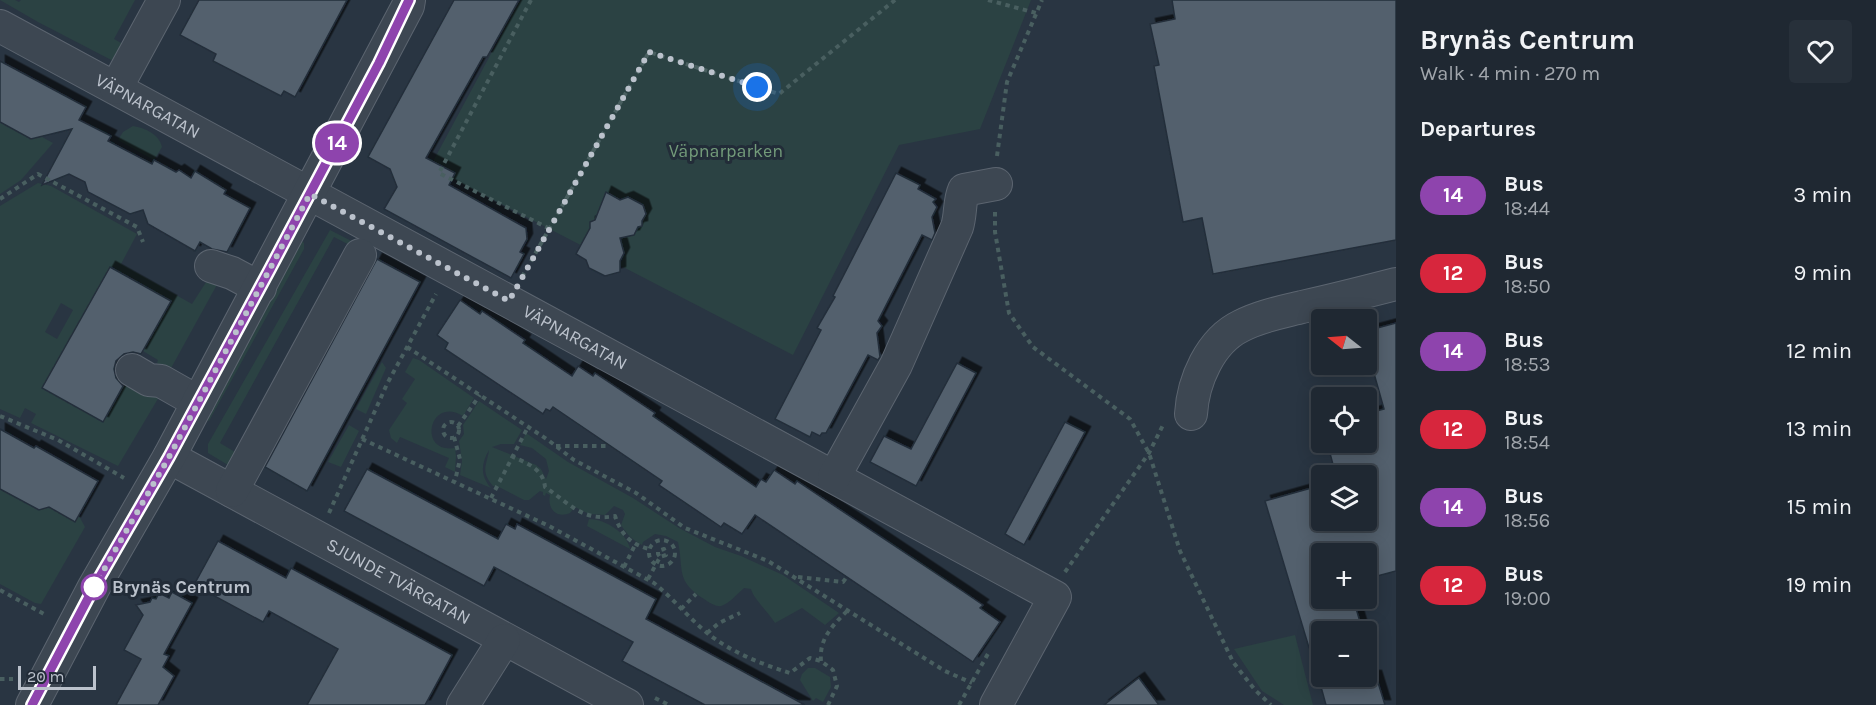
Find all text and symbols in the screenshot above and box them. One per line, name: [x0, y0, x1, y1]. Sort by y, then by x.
button: heart: [1789, 20, 1852, 83]
text: Brynäs Centrum: [1420, 23, 1635, 56]
text: Walk · 4 min · 270 m: [1420, 62, 1600, 85]
street label: VÄPNARGATAN: [92, 69, 204, 143]
your location: [742, 72, 772, 102]
text: Departures: [1420, 116, 1536, 142]
line badge: 14: [310, 124, 364, 162]
text: 14: [327, 131, 347, 155]
park label: Väpnarparken: [669, 140, 783, 162]
text: Bus: [1504, 171, 1544, 197]
text: 3 min: [1793, 182, 1852, 208]
text: 14: [1443, 183, 1463, 207]
text: 18:44: [1504, 197, 1550, 220]
text: Bus: [1504, 249, 1544, 275]
text: 9 min: [1794, 260, 1852, 286]
text: 12: [1443, 261, 1463, 285]
text: 18:50: [1504, 275, 1551, 298]
street label: VÄPNARGATAN: [519, 300, 631, 375]
north arrow: [1311, 309, 1377, 375]
map controls: [1311, 309, 1377, 687]
text: Bus: [1504, 327, 1544, 353]
text: 12 min: [1786, 338, 1852, 364]
text: 14: [1443, 339, 1463, 363]
text: 18:53: [1504, 353, 1551, 376]
button: locate: [1311, 387, 1377, 453]
text: Bus: [1504, 405, 1544, 431]
text: 13 min: [1786, 416, 1852, 442]
text: 12: [1443, 417, 1463, 441]
text: 18:54: [1504, 431, 1550, 454]
button: layers: [1311, 465, 1377, 531]
text: Bus: [1504, 483, 1544, 509]
text: 15 min: [1787, 494, 1852, 520]
text: 14: [1443, 495, 1463, 519]
text: 18:56: [1504, 509, 1550, 532]
street label: SJUNDE TVÄRGATAN: [323, 533, 474, 629]
button: +: [1311, 543, 1377, 609]
text: Bus: [1504, 561, 1544, 587]
text: 19 min: [1786, 572, 1852, 598]
text: 12: [1443, 573, 1463, 597]
marker: Brynäs Centrum: [81, 574, 107, 600]
place label: Brynäs Centrum: [112, 576, 250, 598]
text: 19:00: [1504, 587, 1551, 610]
button: −: [1311, 621, 1377, 687]
scale bar: [18, 663, 96, 690]
text: 20 m: [27, 667, 65, 686]

